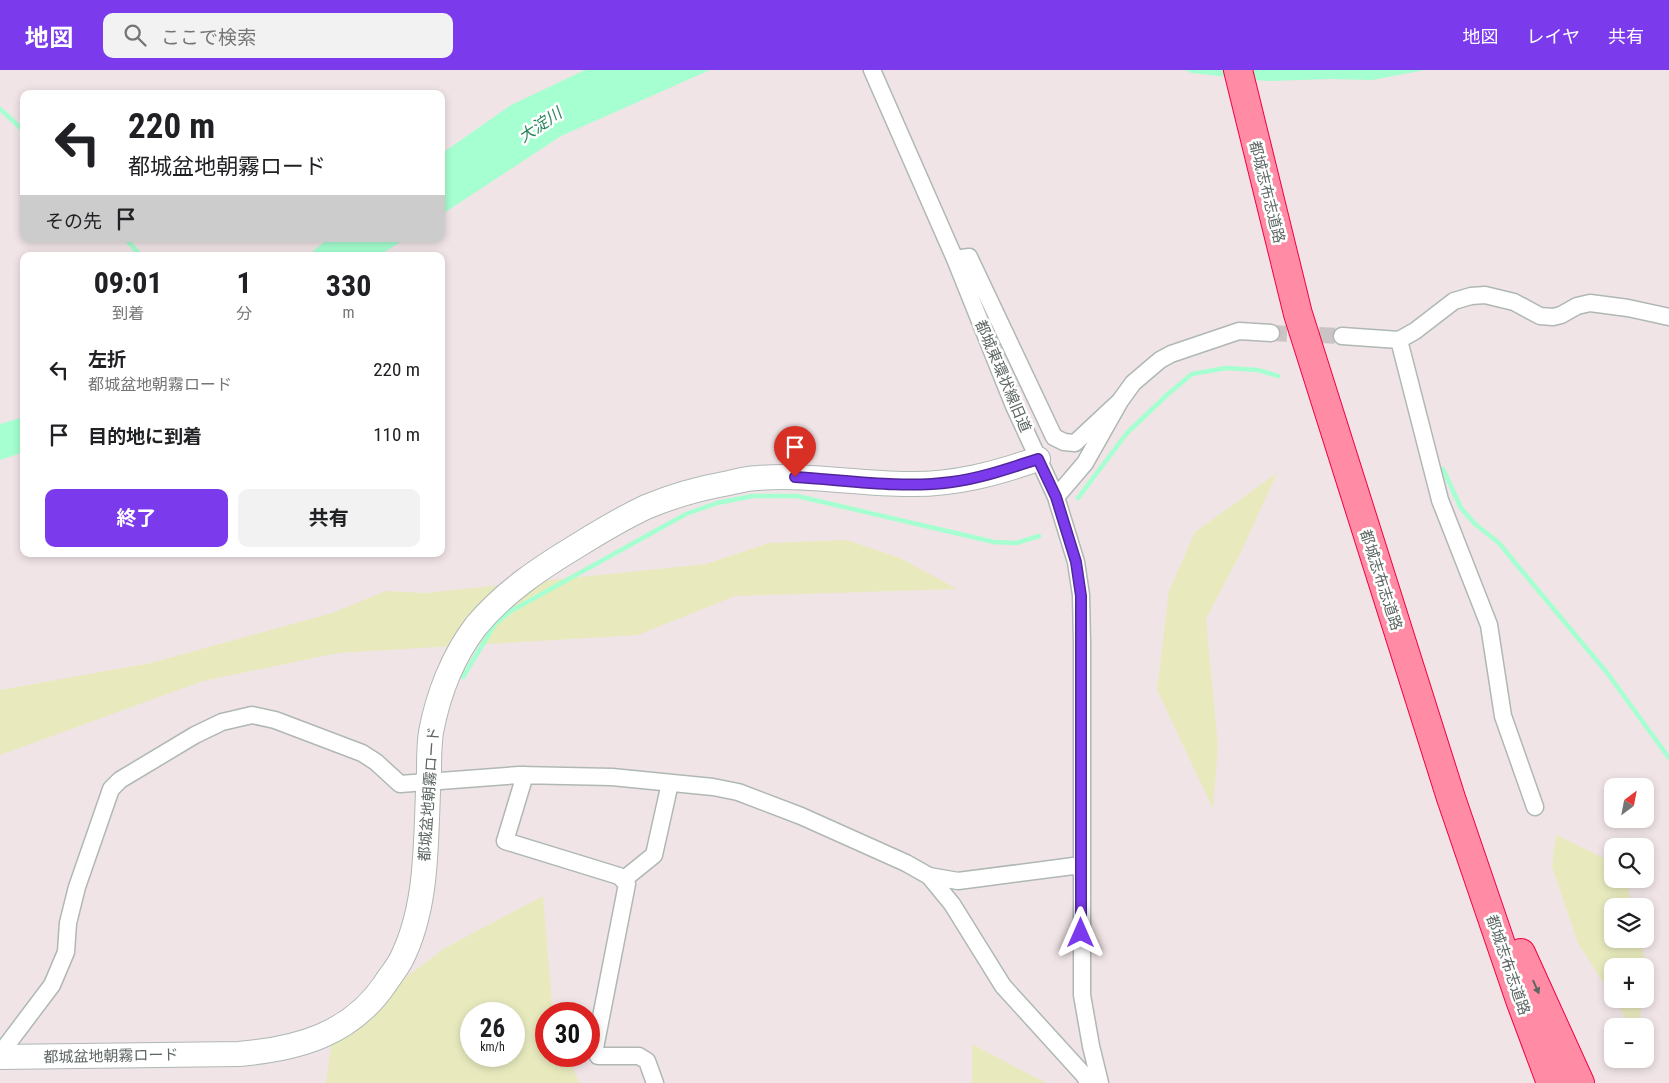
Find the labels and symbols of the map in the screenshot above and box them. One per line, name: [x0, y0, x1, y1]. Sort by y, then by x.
water label: 大淀川: [515, 103, 567, 146]
street label: 都城志布志道路: [1246, 139, 1288, 245]
street label: 都城東環状線旧道: [971, 317, 1035, 435]
pin: [774, 426, 816, 477]
street label: 都城志布志道路: [1356, 527, 1406, 633]
street label: 都城盆地朝霧ロード: [415, 726, 443, 862]
north arrow: [1604, 778, 1654, 828]
position arrow: [1054, 906, 1106, 958]
street label: 都城志布志道路: [1482, 912, 1534, 1018]
one-way arrow: [1532, 980, 1540, 994]
speed limit sign: 30: [535, 1002, 600, 1067]
street label: 都城盆地朝霧ロード: [43, 1046, 179, 1066]

